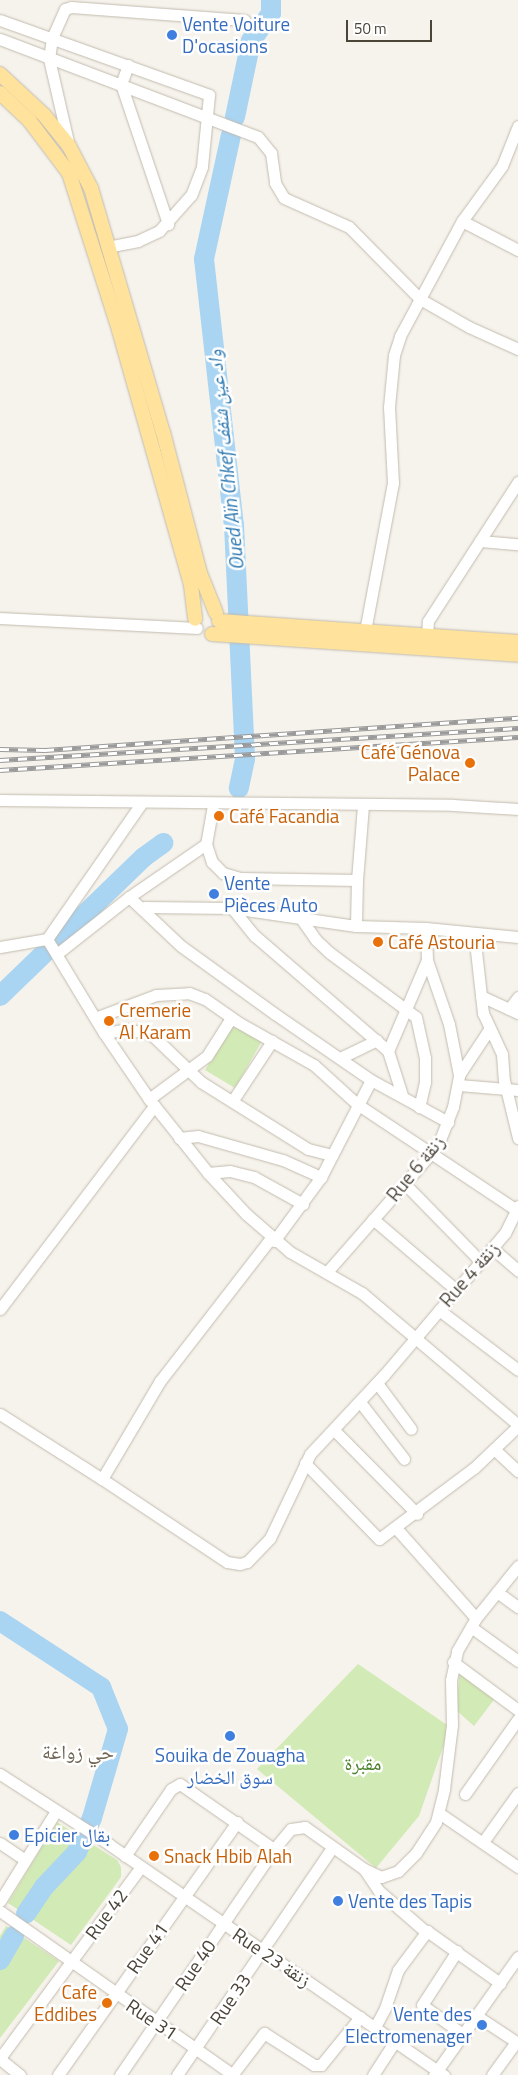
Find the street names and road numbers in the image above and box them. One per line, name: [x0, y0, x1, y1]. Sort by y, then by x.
street label: Rue 6 زنقة: [381, 1130, 449, 1206]
street label: Rue 4 زنقة: [435, 1237, 503, 1311]
street label: Rue 42: [80, 1884, 132, 1944]
street label: Rue 41: [121, 1918, 173, 1978]
street label: Rue 23 زنقة: [229, 1923, 315, 1991]
street label: Rue 40: [170, 1935, 220, 1995]
street label: Rue 33: [205, 1969, 255, 2029]
street label: Rue 31: [122, 1994, 182, 2044]

